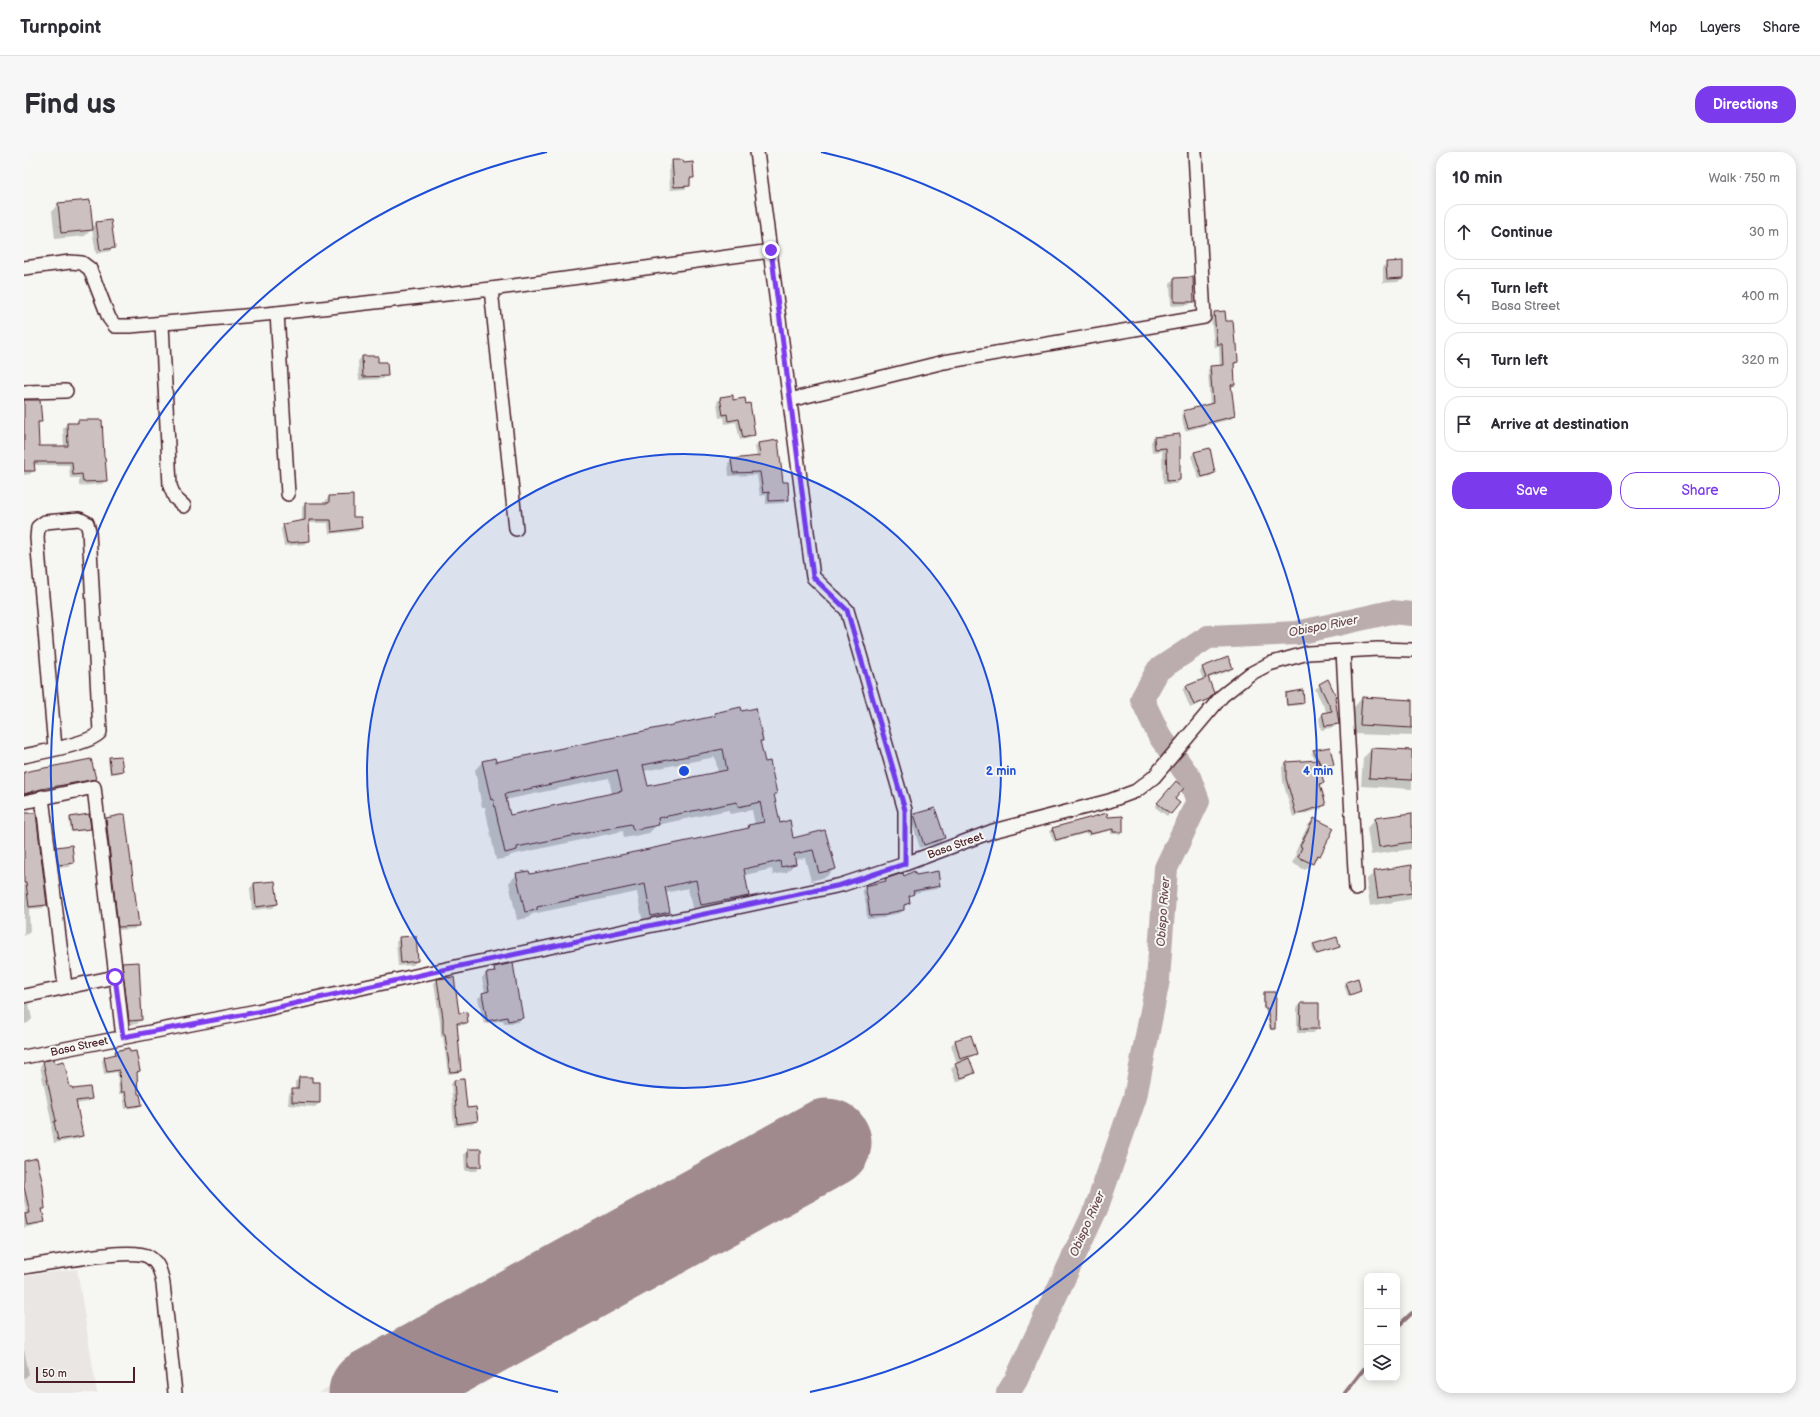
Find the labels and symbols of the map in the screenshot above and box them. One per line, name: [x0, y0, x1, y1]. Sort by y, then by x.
route end: [762, 241, 780, 259]
water label: Obispo River: [1287, 612, 1360, 641]
centre of rings: [677, 764, 691, 778]
text: 2 min: [986, 764, 1016, 779]
text: 4 min: [1303, 764, 1333, 779]
street label: Basa Street: [926, 829, 985, 862]
water label: Obispo River: [1154, 875, 1174, 947]
route start: [106, 968, 124, 986]
street label: Basa Street: [49, 1034, 110, 1059]
water label: Obispo River: [1066, 1188, 1109, 1259]
scale bar: [36, 1365, 135, 1384]

